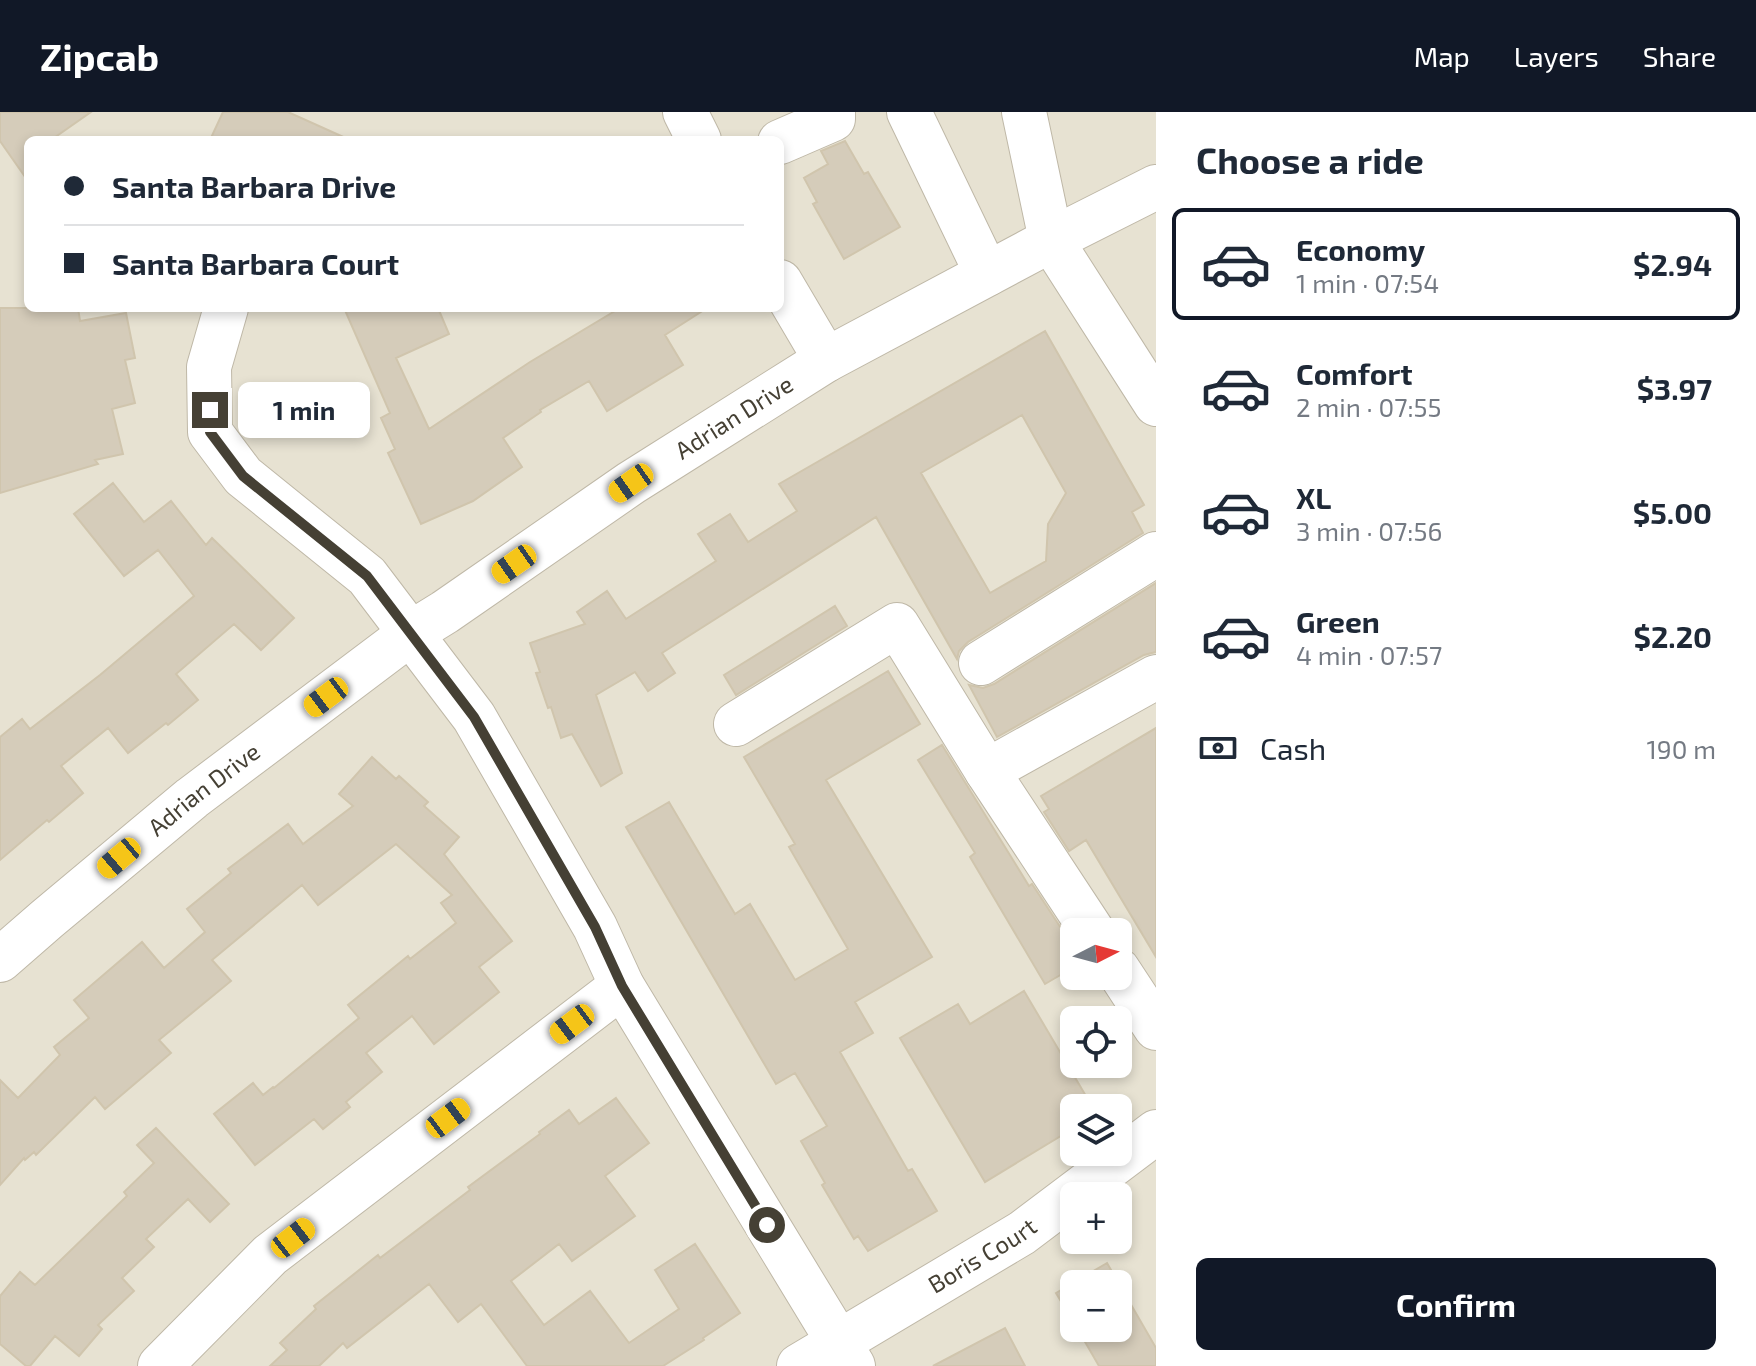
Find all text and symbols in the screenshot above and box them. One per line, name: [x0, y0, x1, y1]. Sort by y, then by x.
text: Zipcab: [40, 33, 159, 79]
text: Map: [1414, 39, 1470, 73]
text: Layers: [1514, 39, 1599, 73]
text: Share: [1643, 39, 1716, 73]
text: Choose a ride: [1196, 138, 1424, 181]
text: Santa Barbara Drive: [112, 168, 396, 204]
icon: car: [1200, 228, 1272, 300]
text: Economy: [1296, 231, 1425, 267]
text: Santa Barbara Court: [112, 245, 399, 281]
text: $2.94: [1633, 246, 1712, 282]
text: 1 min · 07:54: [1296, 267, 1439, 298]
icon: car: [1200, 352, 1272, 424]
text: Comfort: [1296, 355, 1413, 391]
street label: Adrian Drive: [669, 369, 798, 464]
text: $3.97: [1637, 370, 1712, 406]
callout: 1 min: [238, 382, 370, 438]
text: 2 min · 07:55: [1296, 391, 1441, 422]
route end: [192, 392, 228, 428]
text: 1 min: [273, 394, 335, 425]
car: [604, 459, 658, 507]
icon: car: [1200, 476, 1272, 548]
text: XL: [1296, 479, 1331, 515]
text: $5.00: [1633, 494, 1712, 530]
text: 3 min · 07:56: [1296, 515, 1442, 546]
car: [487, 540, 541, 588]
icon: car: [1200, 600, 1272, 672]
text: Green: [1296, 603, 1380, 639]
text: $2.20: [1633, 618, 1712, 654]
text: 4 min · 07:57: [1296, 639, 1442, 670]
car: [300, 673, 352, 721]
icon: cash: [1196, 726, 1240, 770]
text: Cash: [1260, 730, 1326, 766]
text: 190 m: [1647, 733, 1716, 764]
street label: Adrian Drive: [142, 736, 265, 841]
car: [93, 833, 145, 883]
north arrow: [1060, 918, 1132, 990]
map controls: [1060, 918, 1132, 1342]
car: [546, 1000, 598, 1048]
button: locate: [1060, 1006, 1132, 1078]
car: [422, 1094, 474, 1142]
button: layers: [1060, 1094, 1132, 1166]
button: +: [1060, 1182, 1132, 1254]
route start: [749, 1207, 785, 1243]
street label: Boris Court: [922, 1211, 1042, 1299]
car: [267, 1214, 319, 1262]
button: Confirm: [1196, 1258, 1716, 1350]
button: −: [1060, 1270, 1132, 1342]

